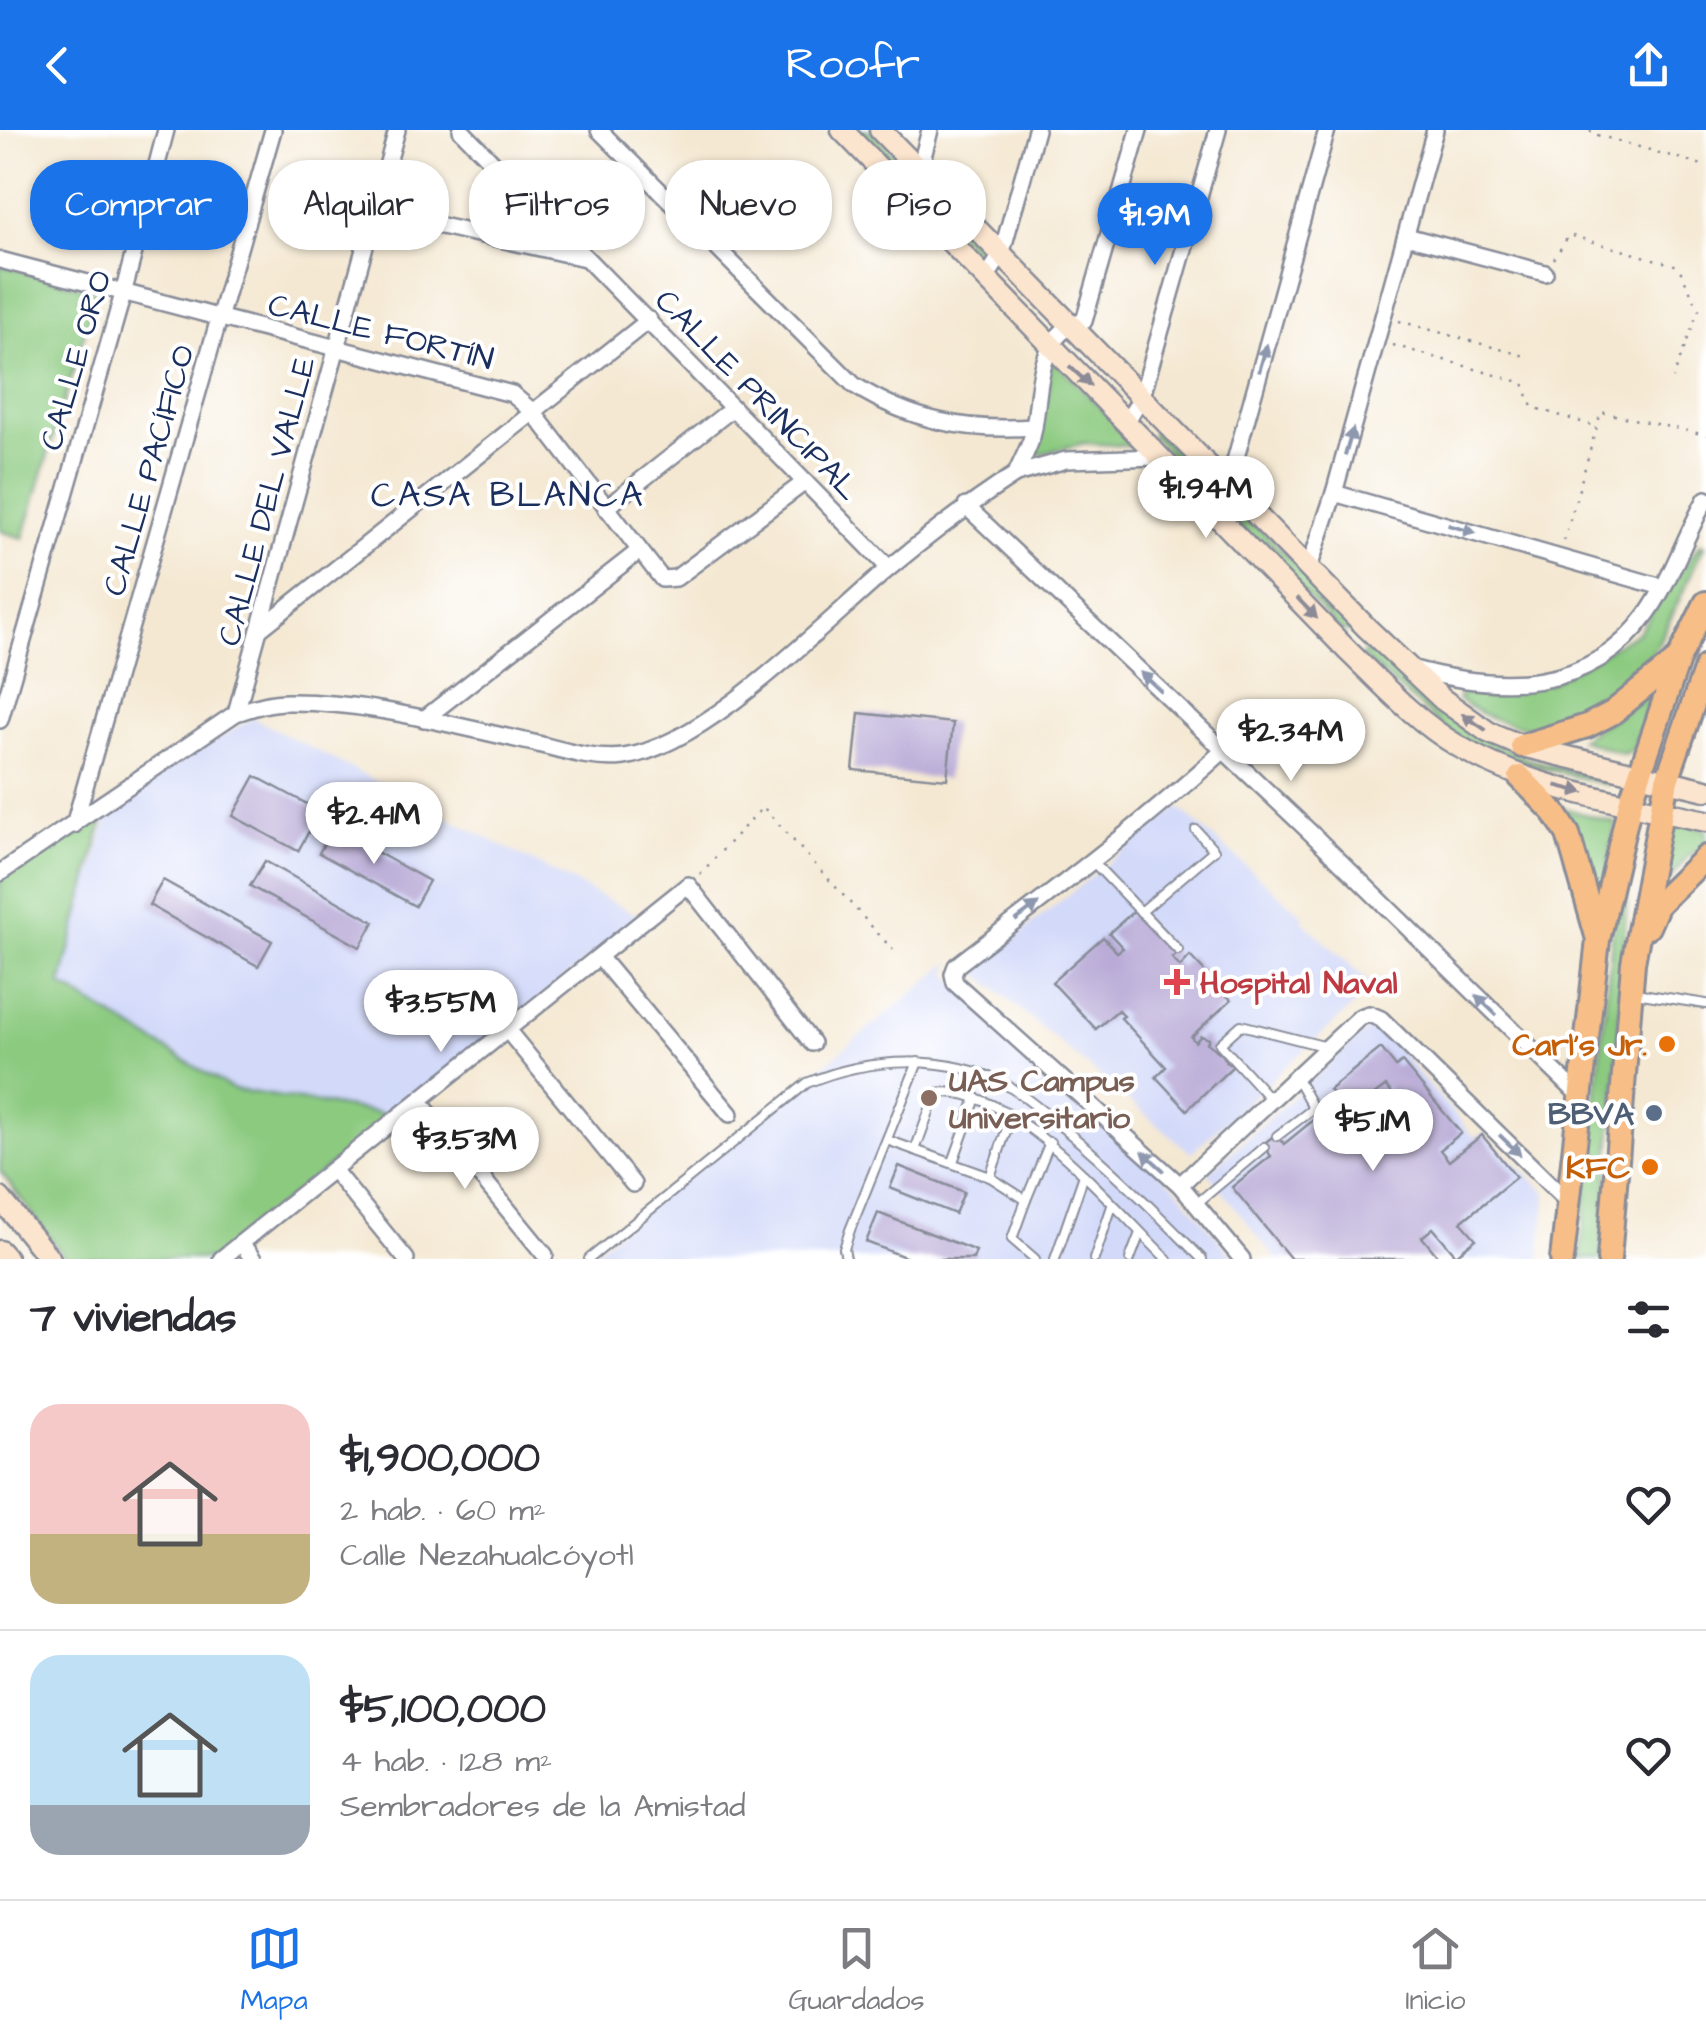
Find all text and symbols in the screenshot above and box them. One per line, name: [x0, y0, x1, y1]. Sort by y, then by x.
text: Roofr: [786, 34, 920, 96]
icon: back: [30, 38, 85, 93]
icon: share: [1621, 38, 1676, 93]
chip: Comprar: [30, 160, 248, 250]
chip: Alquilar: [268, 160, 449, 250]
chip: Filtros: [469, 160, 645, 250]
chip: Nuevo: [665, 160, 832, 250]
chip: Piso: [852, 160, 986, 250]
pin: $1.9M: [1085, 183, 1225, 268]
text: $1.9M: [1119, 193, 1191, 238]
street label: CALLE ORO: [29, 265, 124, 455]
street label: CALLE PRINCIPAL: [644, 279, 870, 511]
street label: CALLE FORTÍN: [263, 283, 498, 382]
street label: CALLE PACÍFICO: [92, 340, 207, 601]
one-way arrow: [1256, 342, 1272, 373]
street label: CALLE DEL VALLE: [207, 352, 328, 651]
one-way arrow: [1068, 364, 1092, 387]
one-way arrow: [1341, 426, 1357, 457]
pin: $1.94M: [1125, 456, 1287, 541]
text: $1.94M: [1160, 466, 1252, 511]
district label: CASA BLANCA: [371, 471, 645, 520]
one-way arrow: [1447, 522, 1478, 537]
one-way arrow: [1295, 596, 1318, 620]
one-way arrow: [1140, 671, 1164, 694]
pin: $2.34M: [1210, 699, 1372, 784]
text: $2.34M: [1238, 709, 1344, 754]
one-way arrow: [1461, 713, 1487, 732]
pin: $2.41M: [293, 782, 455, 867]
one-way arrow: [1555, 782, 1586, 797]
text: $2.41M: [328, 792, 420, 837]
one-way arrow: [1014, 902, 1040, 923]
place label: Hospital Naval: [1200, 961, 1397, 1006]
marker: Hospital Naval: [1164, 969, 1190, 995]
pin: $3.55M: [360, 970, 522, 1055]
text: $3.55M: [386, 980, 496, 1025]
one-way arrow: [1475, 994, 1499, 1017]
place label: Carl's Jr.: [1512, 1023, 1647, 1068]
marker: Carl's Jr.: [1656, 1033, 1678, 1055]
place label: UAS Campus Universitario: [949, 1059, 1135, 1141]
marker: UAS Campus Universitario: [918, 1087, 940, 1109]
pin: $5.1M: [1303, 1089, 1443, 1174]
place label: BBVA: [1548, 1092, 1635, 1137]
text: $5.1M: [1335, 1099, 1411, 1144]
marker: BBVA: [1643, 1102, 1665, 1124]
pin: $3.53M: [384, 1107, 546, 1192]
text: $3.53M: [413, 1117, 517, 1162]
one-way arrow: [1497, 1133, 1521, 1156]
place label: KFC: [1566, 1146, 1630, 1191]
one-way arrow: [1141, 1150, 1165, 1173]
marker: KFC: [1639, 1156, 1661, 1178]
text: 7 viviendas: [30, 1290, 237, 1348]
icon: filters: [1621, 1292, 1676, 1347]
text: $1,900,000: [340, 1430, 540, 1488]
icon: home: [110, 1444, 230, 1564]
icon: heart: [1621, 1477, 1676, 1532]
text: 2 hab. · 60 m²: [340, 1488, 546, 1533]
text: Calle Nezahualcóyotl: [340, 1533, 634, 1578]
text: $5,100,000: [340, 1681, 546, 1739]
icon: home: [110, 1695, 230, 1815]
icon: heart: [1621, 1728, 1676, 1783]
text: 4 hab. · 128 m²: [340, 1739, 552, 1784]
text: Sembradores de la Amistad: [340, 1784, 746, 1829]
tab: Mapa: [240, 1921, 308, 2020]
tab: Guardados: [788, 1921, 925, 2020]
tab: Inicio: [1405, 1921, 1466, 2020]

